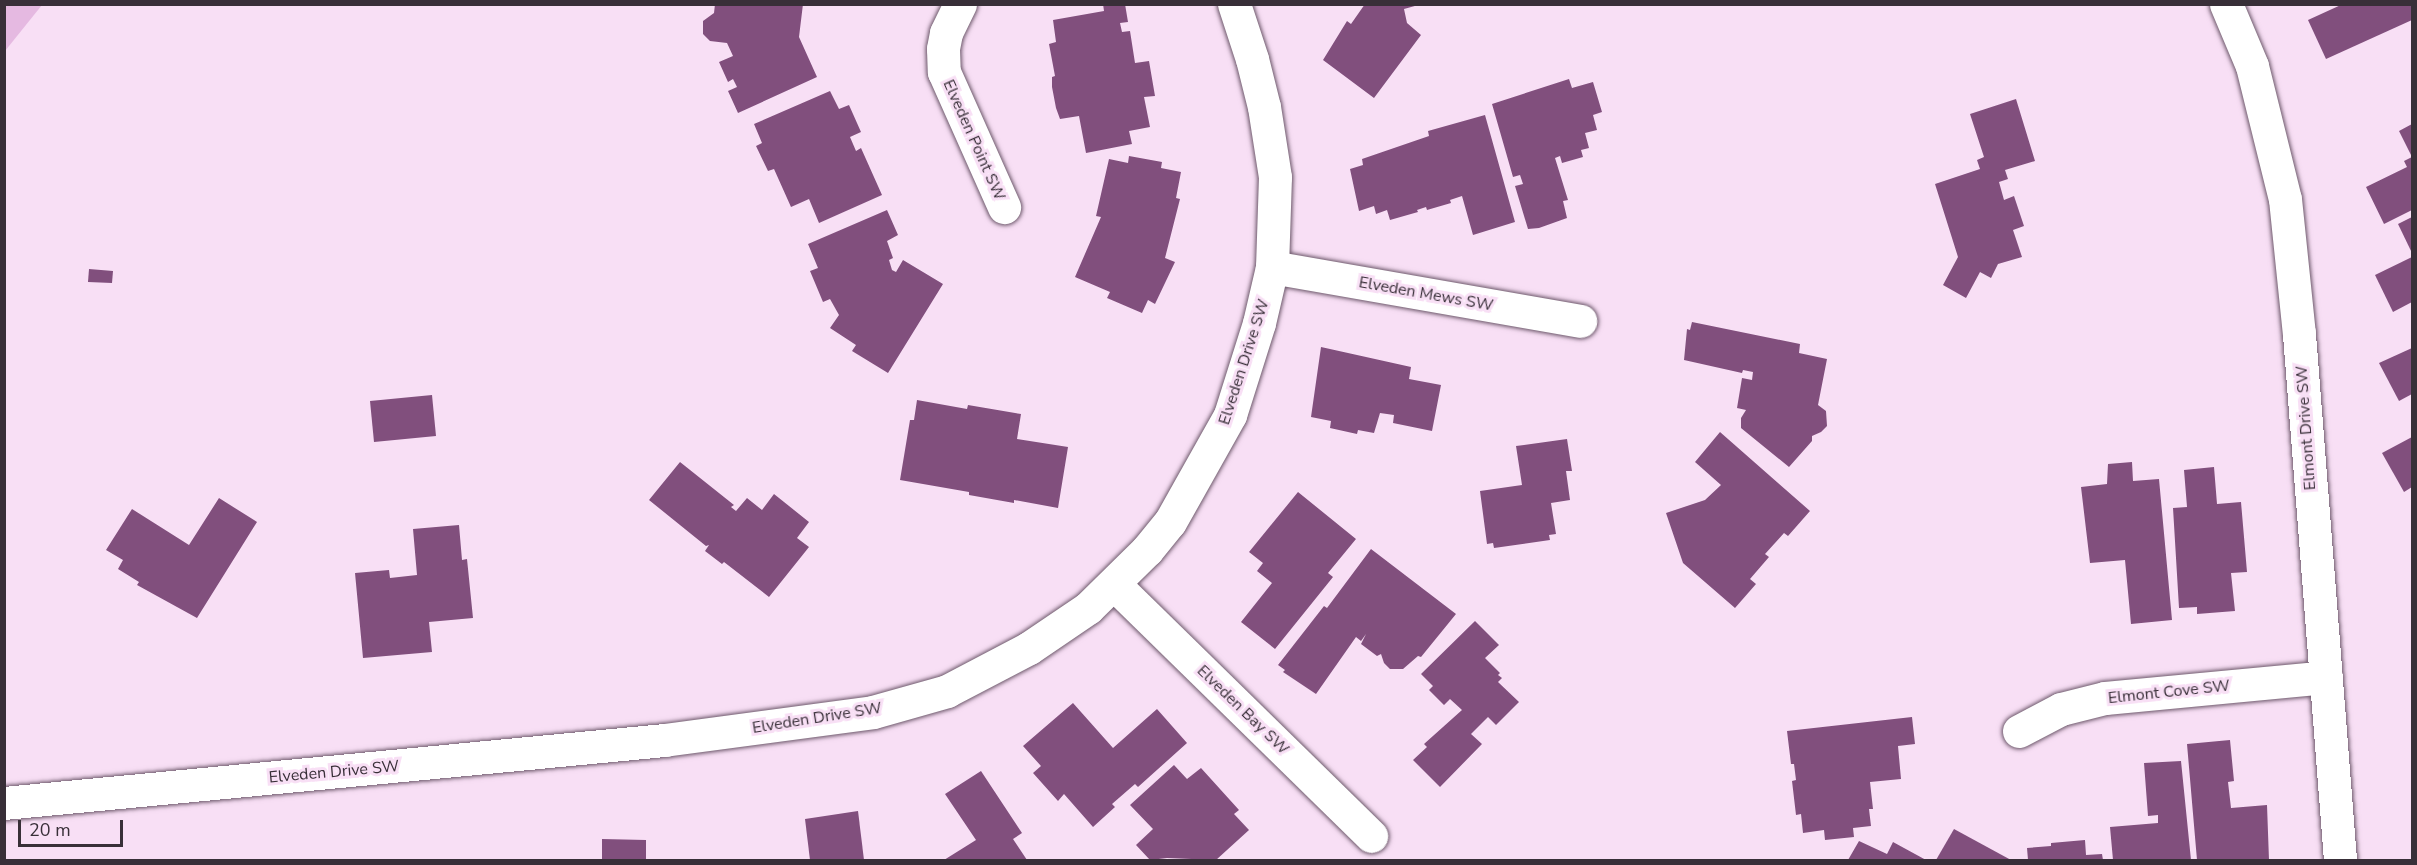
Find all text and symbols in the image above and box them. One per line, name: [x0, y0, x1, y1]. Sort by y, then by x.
street label: Elveden Point SW: [939, 77, 1009, 203]
street label: Elveden Mews SW: [1357, 273, 1495, 315]
street label: Elveden Drive SW: [1215, 297, 1273, 427]
street label: Elmont Drive SW: [2292, 365, 2320, 491]
street label: Elveden Bay SW: [1193, 661, 1293, 759]
street label: Elmont Cove SW: [2107, 676, 2231, 708]
street label: Elveden Drive SW: [751, 698, 883, 738]
street label: Elveden Drive SW: [268, 757, 400, 787]
scale bar: [21, 808, 126, 846]
text: 20 m: [29, 818, 71, 842]

